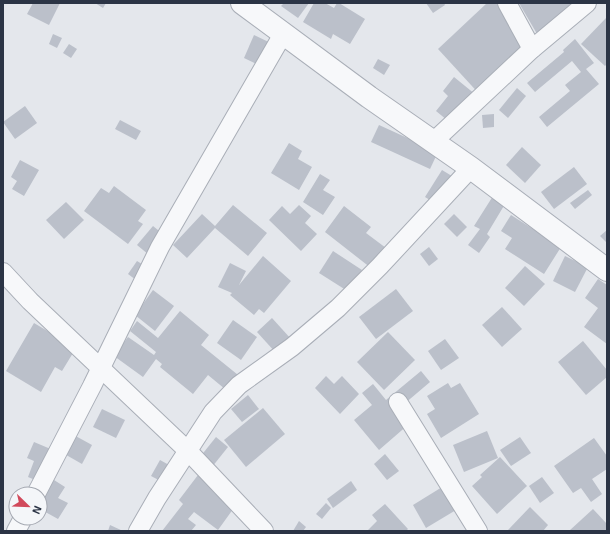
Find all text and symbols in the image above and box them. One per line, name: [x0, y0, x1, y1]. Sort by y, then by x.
north arrow: [8, 486, 48, 526]
text: N: [30, 504, 45, 516]

